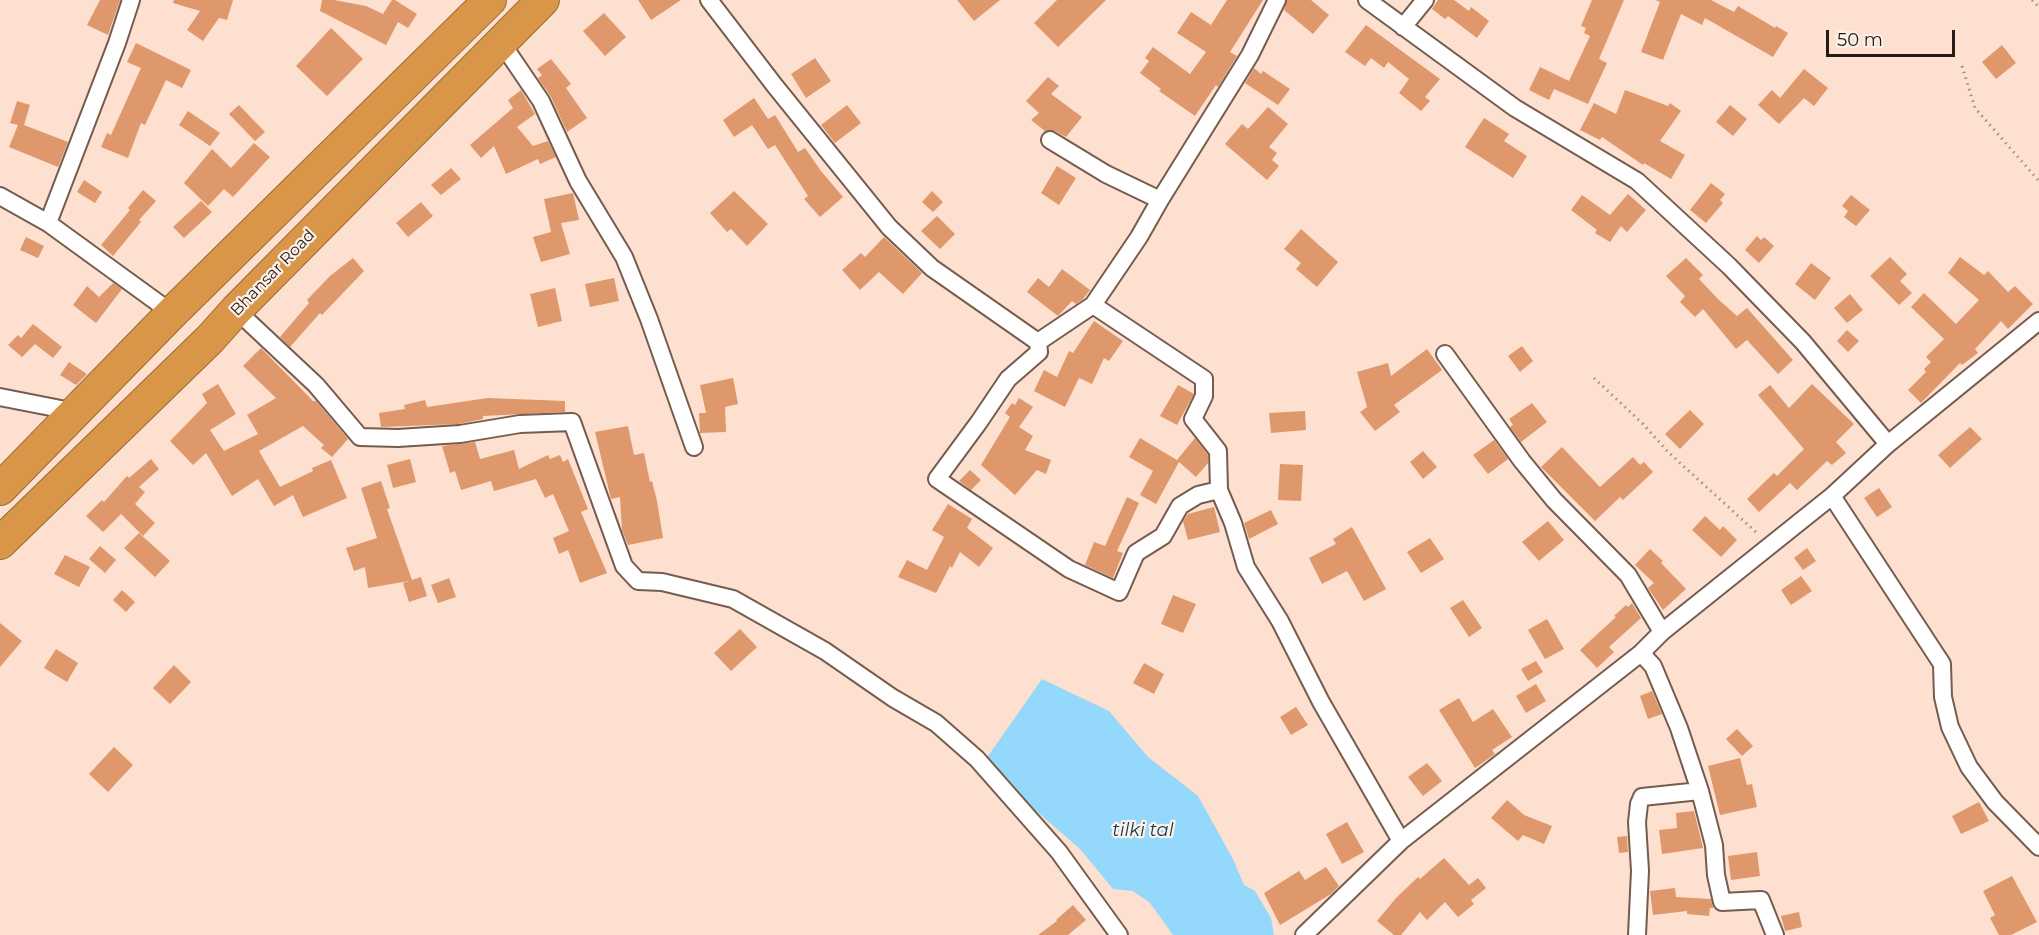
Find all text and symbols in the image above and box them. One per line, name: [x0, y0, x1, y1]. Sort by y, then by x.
scale bar: [1829, 18, 1958, 56]
text: 50 m: [1837, 29, 1883, 51]
street label: Bhansar Road: [227, 226, 319, 320]
water label: tilki tal: [1112, 820, 1174, 842]

